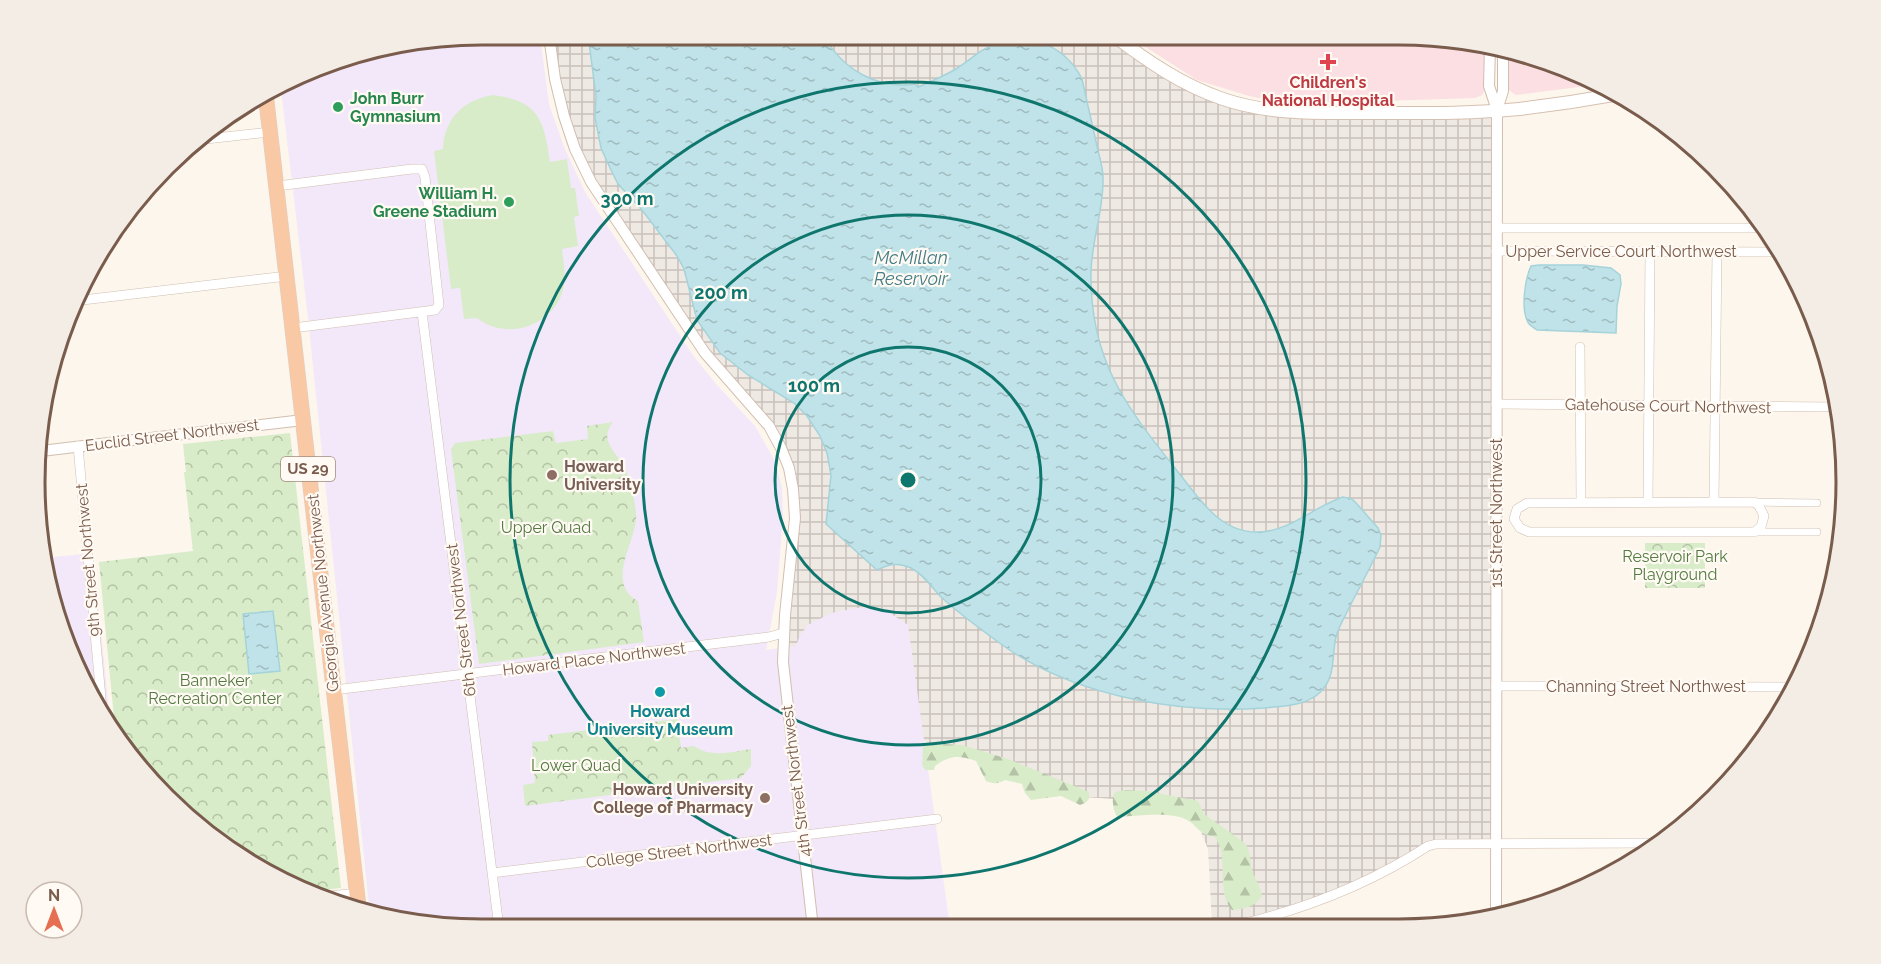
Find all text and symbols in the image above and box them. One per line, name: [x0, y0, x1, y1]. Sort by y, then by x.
marker: Children's National Hospital: [1319, 53, 1337, 71]
place label: Children's National Hospital: [1262, 73, 1395, 110]
place label: John Burr Gymnasium: [350, 89, 441, 126]
marker: John Burr Gymnasium: [331, 100, 345, 114]
place label: William H. Greene Stadium: [373, 184, 497, 221]
text: 300 m: [600, 188, 654, 209]
marker: William H. Greene Stadium: [502, 195, 516, 209]
street label: Upper Service Court Northwest: [1505, 242, 1737, 261]
water label: McMillan Reservoir: [874, 247, 949, 289]
text: 200 m: [694, 282, 748, 303]
text: 100 m: [788, 375, 840, 396]
street label: Gatehouse Court Northwest: [1565, 395, 1772, 417]
street label: Euclid Street Northwest: [84, 415, 261, 455]
street label: 1st Street Northwest: [1487, 438, 1506, 588]
road number: US 29: [281, 457, 335, 481]
place label: Howard University: [564, 457, 641, 494]
marker: Howard University: [545, 468, 559, 482]
centre of rings: [898, 470, 918, 490]
street label: 9th Street Northwest: [72, 482, 104, 637]
street label: Georgia Avenue Northwest: [303, 493, 343, 693]
park label: Upper Quad: [501, 518, 591, 537]
street label: 6th Street Northwest: [442, 542, 480, 698]
park label: Reservoir Park Playground: [1622, 547, 1728, 584]
street label: Howard Place Northwest: [501, 638, 687, 680]
park label: Banneker Recreation Center: [148, 671, 282, 708]
street label: Channing Street Northwest: [1546, 677, 1747, 696]
marker: Howard University Museum: [653, 685, 667, 699]
place label: Howard University Museum: [587, 702, 733, 739]
street label: 4th Street Northwest: [777, 703, 815, 858]
park label: Lower Quad: [531, 756, 621, 775]
place label: Howard University College of Pharmacy: [593, 780, 753, 817]
marker: Howard University College of Pharmacy: [758, 791, 772, 805]
street label: College Street Northwest: [585, 830, 774, 872]
north arrow: [24, 880, 84, 940]
text: N: [48, 886, 60, 905]

